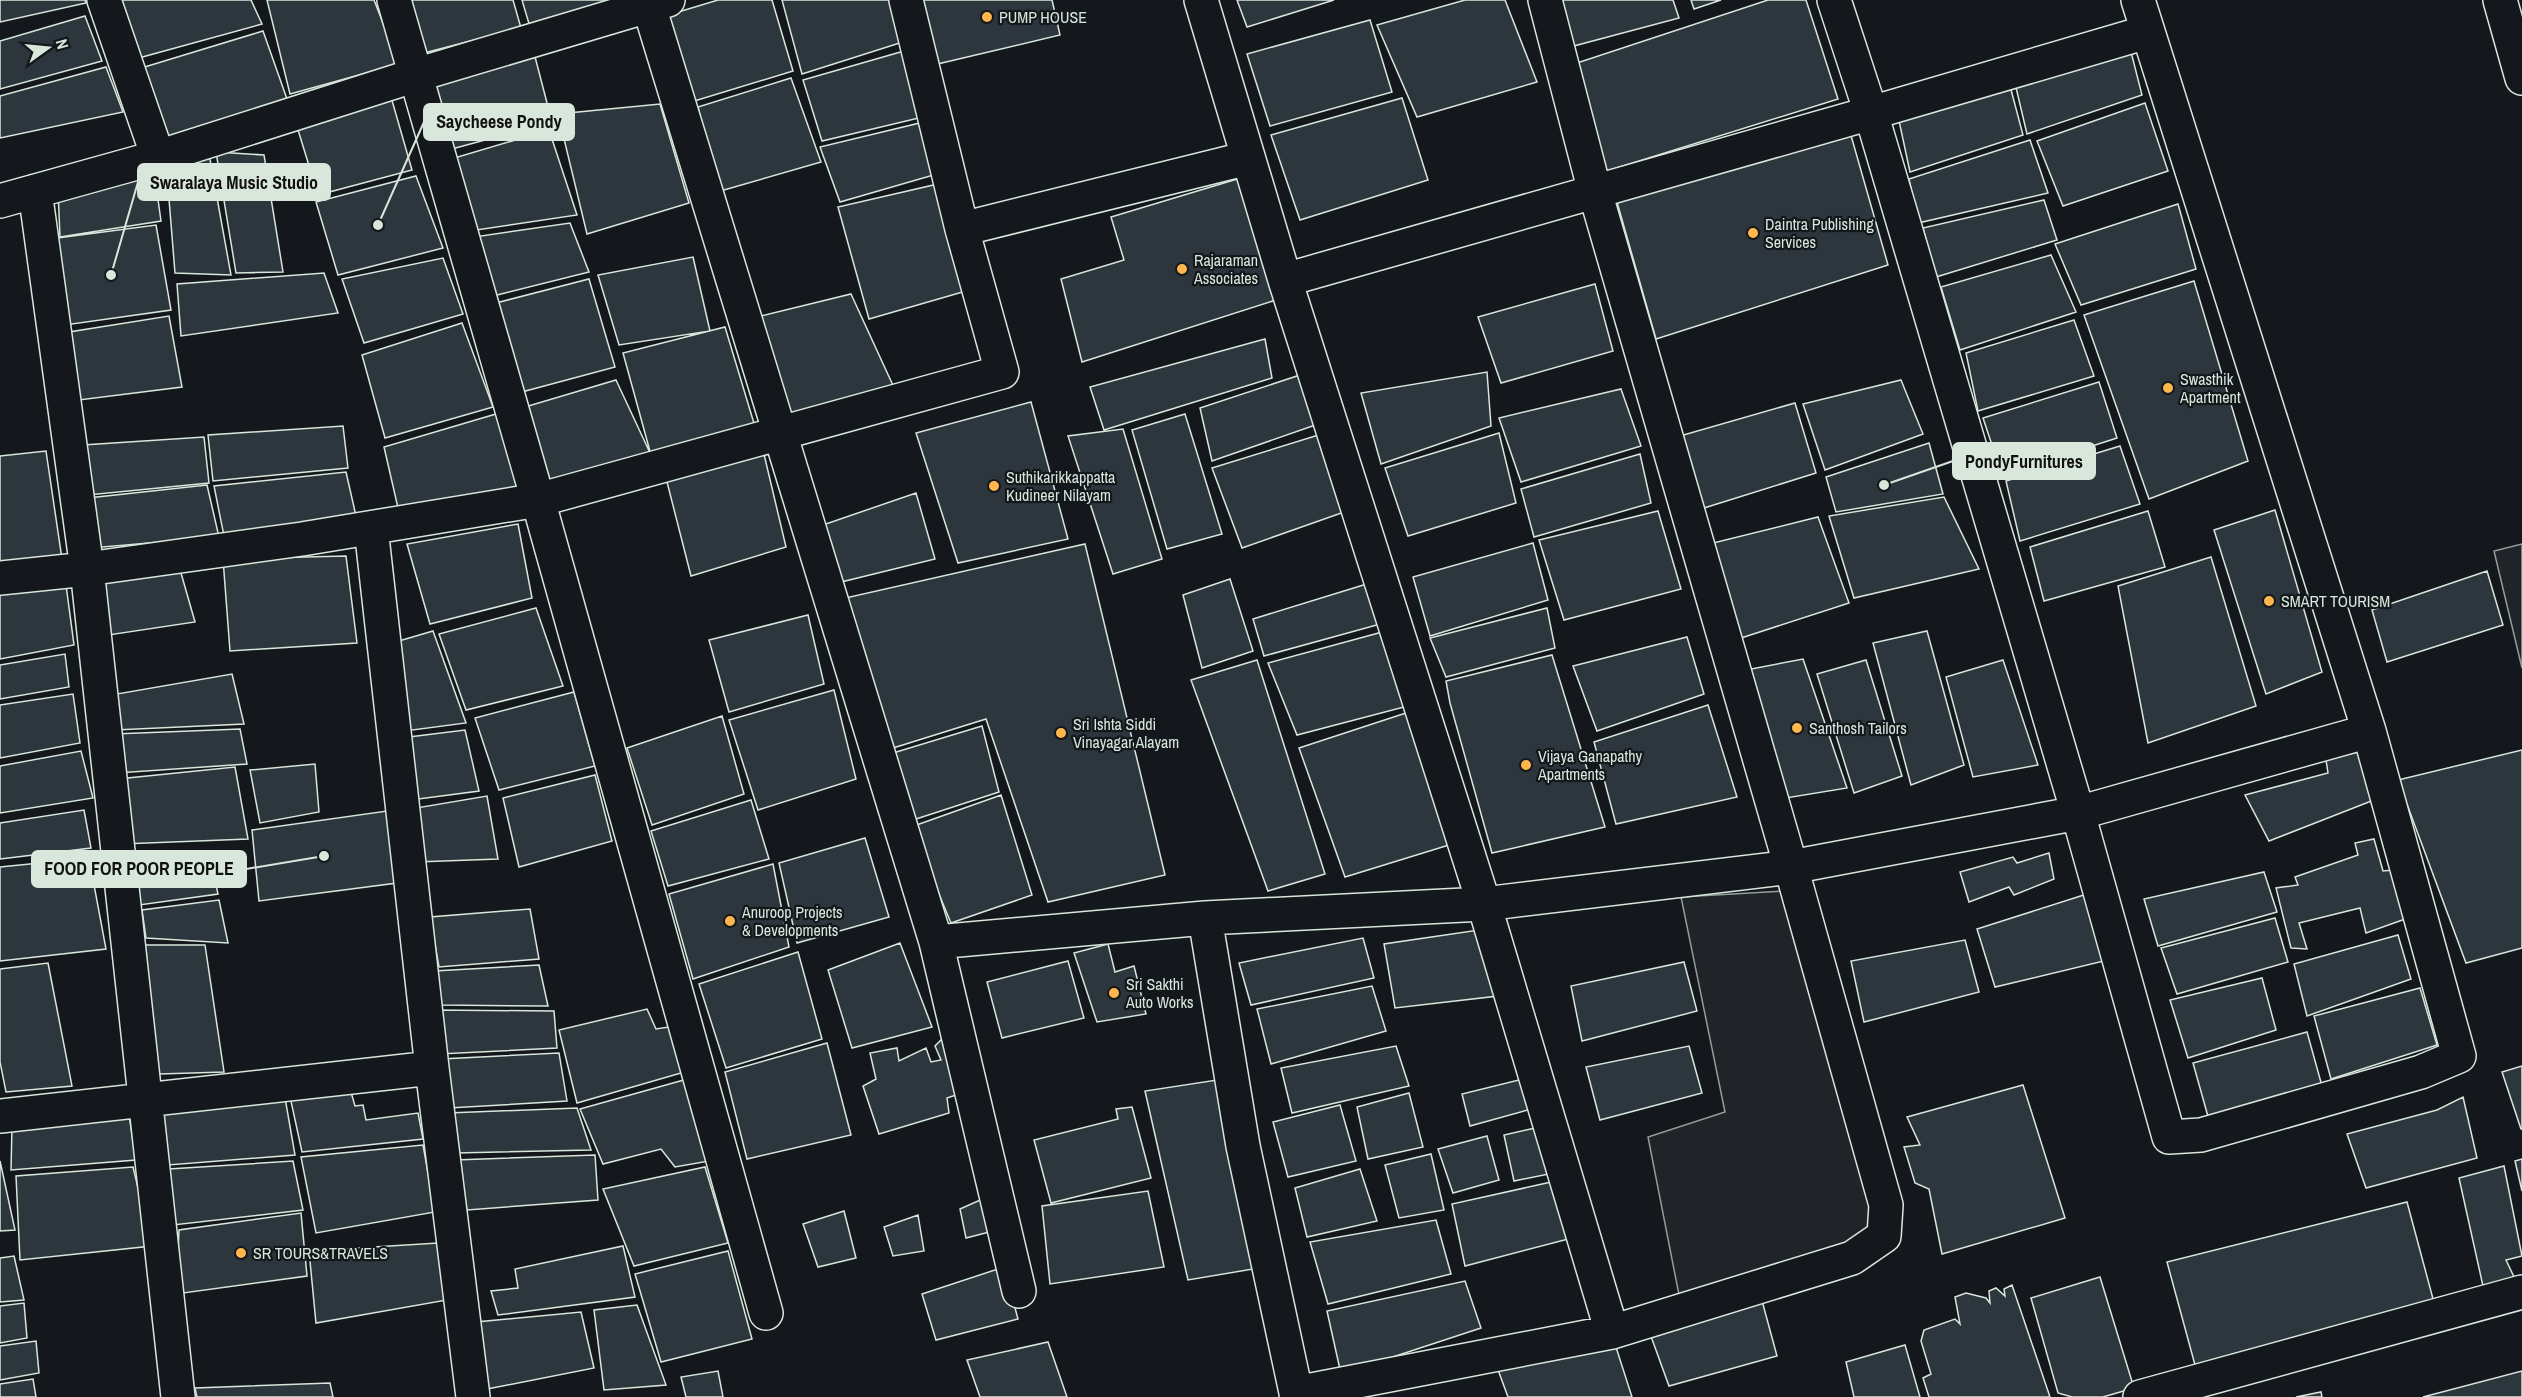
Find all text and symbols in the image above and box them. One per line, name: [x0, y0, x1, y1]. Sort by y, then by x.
place label: PUMP HOUSE: [999, 6, 1087, 28]
marker: PUMP HOUSE: [980, 10, 994, 24]
north arrow: [18, 18, 78, 78]
text: N: [51, 37, 74, 52]
callout: Saycheese Pondy: [424, 104, 574, 140]
text: Saycheese Pondy: [436, 109, 563, 134]
callout: Swaralaya Music Studio: [138, 164, 330, 200]
text: Swaralaya Music Studio: [150, 170, 318, 195]
place label: Daintra Publishing Services: [1765, 213, 1874, 253]
marker: Daintra Publishing Services: [1746, 226, 1760, 240]
place label: Rajaraman Associates: [1193, 249, 1258, 289]
marker: Rajaraman Associates: [1175, 262, 1189, 276]
place label: Swasthik Apartment: [2179, 368, 2241, 408]
marker: Swasthik Apartment: [2161, 381, 2175, 395]
callout: PondyFurnitures: [1953, 443, 2095, 479]
text: PondyFurnitures: [1965, 449, 2083, 474]
place label: Suthikarikkappatta Kudineer Nilayam: [1006, 466, 1116, 506]
marker: Suthikarikkappatta Kudineer Nilayam: [987, 479, 1001, 493]
place label: SMART TOURISM: [2281, 590, 2390, 612]
marker: SMART TOURISM: [2262, 594, 2276, 608]
place label: Sri Ishta Siddi Vinayagar Alayam: [1073, 713, 1179, 753]
place label: Santhosh Tailors: [1809, 717, 1907, 739]
marker: Santhosh Tailors: [1790, 721, 1804, 735]
marker: Sri Ishta Siddi Vinayagar Alayam: [1054, 726, 1068, 740]
place label: Vijaya Ganapathy Apartments: [1537, 745, 1643, 785]
marker: Vijaya Ganapathy Apartments: [1519, 758, 1533, 772]
callout: FOOD FOR POOR PEOPLE: [32, 851, 246, 887]
text: FOOD FOR POOR PEOPLE: [44, 856, 234, 881]
place label: Anuroop Projects & Developments: [741, 901, 843, 941]
marker: Anuroop Projects & Developments: [723, 914, 737, 928]
place label: Sri Sakthi Auto Works: [1125, 973, 1194, 1013]
marker: Sri Sakthi Auto Works: [1107, 986, 1121, 1000]
place label: SR TOURS&TRAVELS: [253, 1242, 388, 1264]
marker: SR TOURS&TRAVELS: [234, 1246, 248, 1260]

